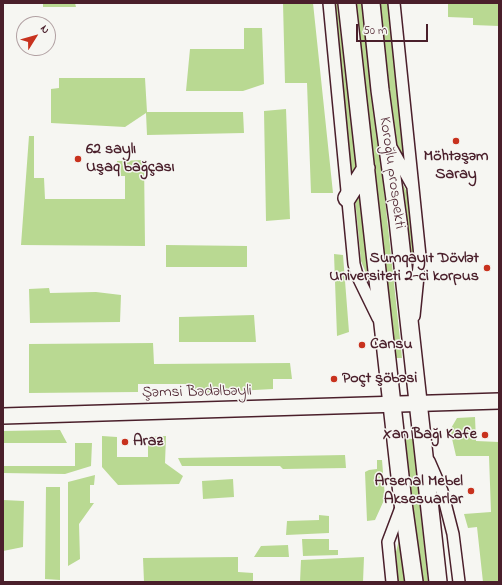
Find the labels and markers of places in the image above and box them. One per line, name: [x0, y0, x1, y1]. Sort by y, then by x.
marker: Möhtəşəm Saray: [451, 136, 461, 146]
place label: 62 saylı Uşaq bağçası: [86, 140, 175, 178]
place label: Möhtəşəm Saray: [424, 147, 488, 185]
marker: 62 saylı Uşaq bağçası: [73, 154, 83, 164]
place label: Sumqayıt Dövlət Universiteti 2-ci korpus: [329, 249, 479, 287]
marker: Sumqayıt Dövlət Universiteti 2-ci korpus: [482, 263, 492, 273]
place label: Cansu: [370, 335, 413, 355]
marker: Cansu: [357, 340, 367, 350]
place label: Poçt şöbəsi: [342, 369, 417, 389]
marker: Poçt şöbəsi: [329, 374, 339, 384]
place label: Xan Bağı Kafe: [383, 425, 477, 445]
marker: Xan Bağı Kafe: [480, 430, 490, 440]
place label: Araz: [133, 432, 163, 452]
marker: Araz: [120, 437, 130, 447]
place label: Arsenal Mebel Aksesuarlar: [374, 472, 463, 510]
marker: Arsenal Mebel Aksesuarlar: [466, 486, 476, 496]

